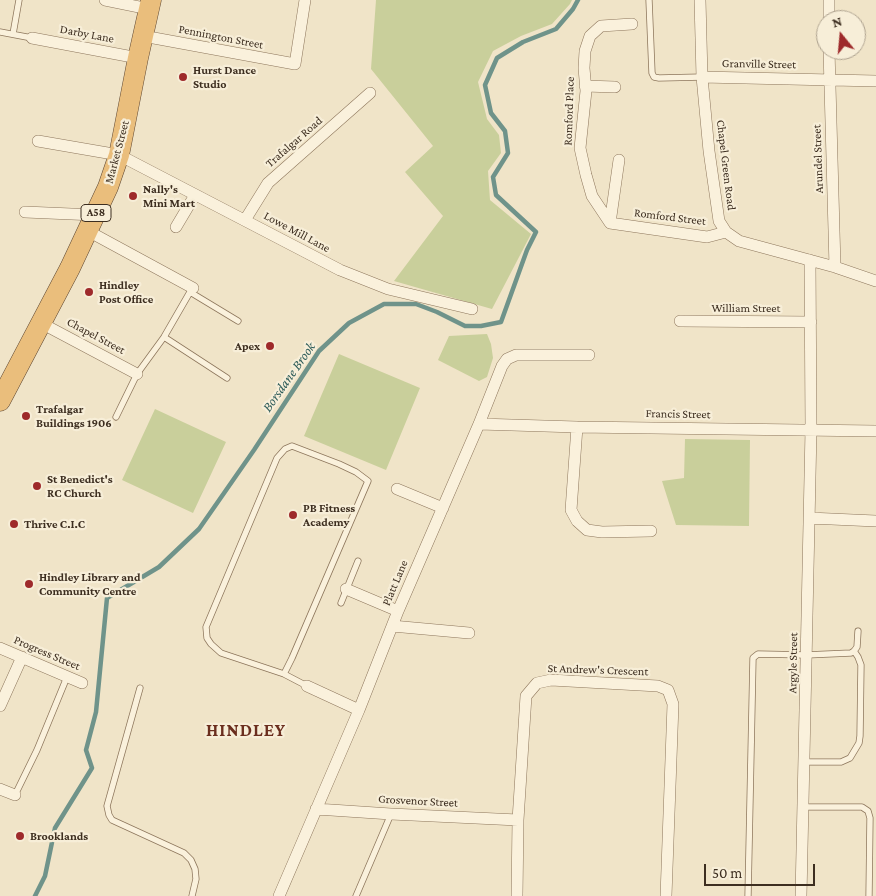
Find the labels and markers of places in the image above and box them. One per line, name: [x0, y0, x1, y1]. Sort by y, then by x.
place label: Hurst Dance Studio: [193, 63, 256, 91]
marker: Hurst Dance Studio: [177, 71, 189, 83]
place label: Nally's Mini Mart: [143, 182, 195, 210]
marker: Nally's Mini Mart: [127, 190, 139, 202]
place label: Hindley Post Office: [99, 278, 153, 306]
marker: Hindley Post Office: [83, 286, 95, 298]
place label: Apex: [235, 339, 260, 353]
marker: Apex: [264, 340, 276, 352]
place label: Trafalgar Buildings 1906: [36, 402, 112, 430]
marker: Trafalgar Buildings 1906: [20, 410, 32, 422]
place label: St Benedict's RC Church: [47, 472, 113, 500]
marker: St Benedict's RC Church: [31, 480, 43, 492]
place label: PB Fitness Academy: [303, 501, 355, 529]
marker: PB Fitness Academy: [287, 509, 299, 521]
place label: Thrive C.I.C: [24, 517, 85, 531]
marker: Thrive C.I.C: [8, 518, 20, 530]
place label: Hindley Library and Community Centre: [39, 570, 141, 598]
marker: Hindley Library and Community Centre: [23, 578, 35, 590]
place label: Brooklands: [30, 829, 88, 843]
marker: Brooklands: [14, 830, 26, 842]

